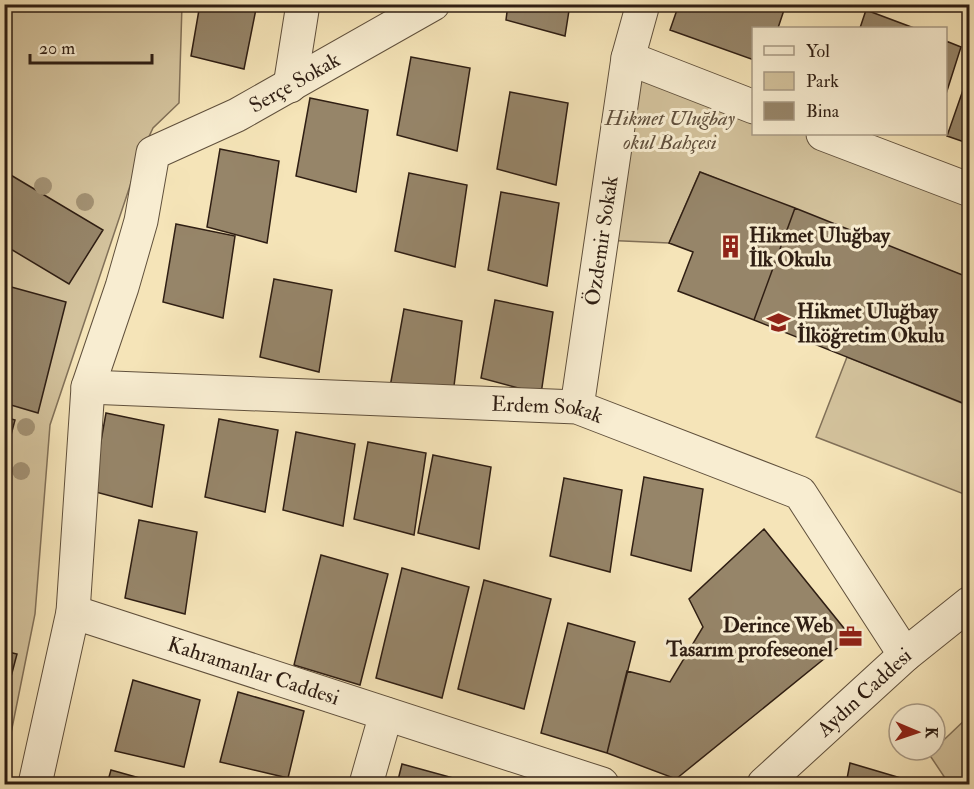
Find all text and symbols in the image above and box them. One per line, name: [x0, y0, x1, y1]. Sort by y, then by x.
scale bar: [30, 27, 152, 65]
legend: [752, 27, 947, 135]
text: 20 m: [39, 37, 75, 60]
text: Yol: [806, 40, 830, 63]
street label: Serçe Sokak: [244, 46, 345, 119]
text: Park: [806, 70, 839, 93]
text: Bina: [806, 100, 840, 123]
park label: Hikmet Uluğbay okul Bahçesi: [604, 105, 736, 156]
street label: Özdemir Sokak: [579, 174, 625, 308]
place label: Hikmet Uluğbay İlk Okulu: [749, 222, 891, 273]
building icon: Hikmet Uluğbay İlk Okulu: [718, 234, 744, 260]
place label: Hikmet Uluğbay İlköğretim Okulu: [797, 298, 945, 349]
school or university icon: Hikmet Uluğbay İlköğretim Okulu: [766, 310, 792, 336]
street label: Erdem Sokak: [491, 391, 607, 430]
place label: Derince Web Tasarım profeseonel: [665, 612, 834, 663]
office icon: Derince Web Tasarım profeseonel: [838, 624, 864, 650]
street label: Kahramanlar Caddesi: [164, 631, 343, 712]
street label: Aydın Caddesi: [811, 642, 918, 743]
north arrow: [887, 702, 947, 762]
text: K: [921, 727, 941, 739]

